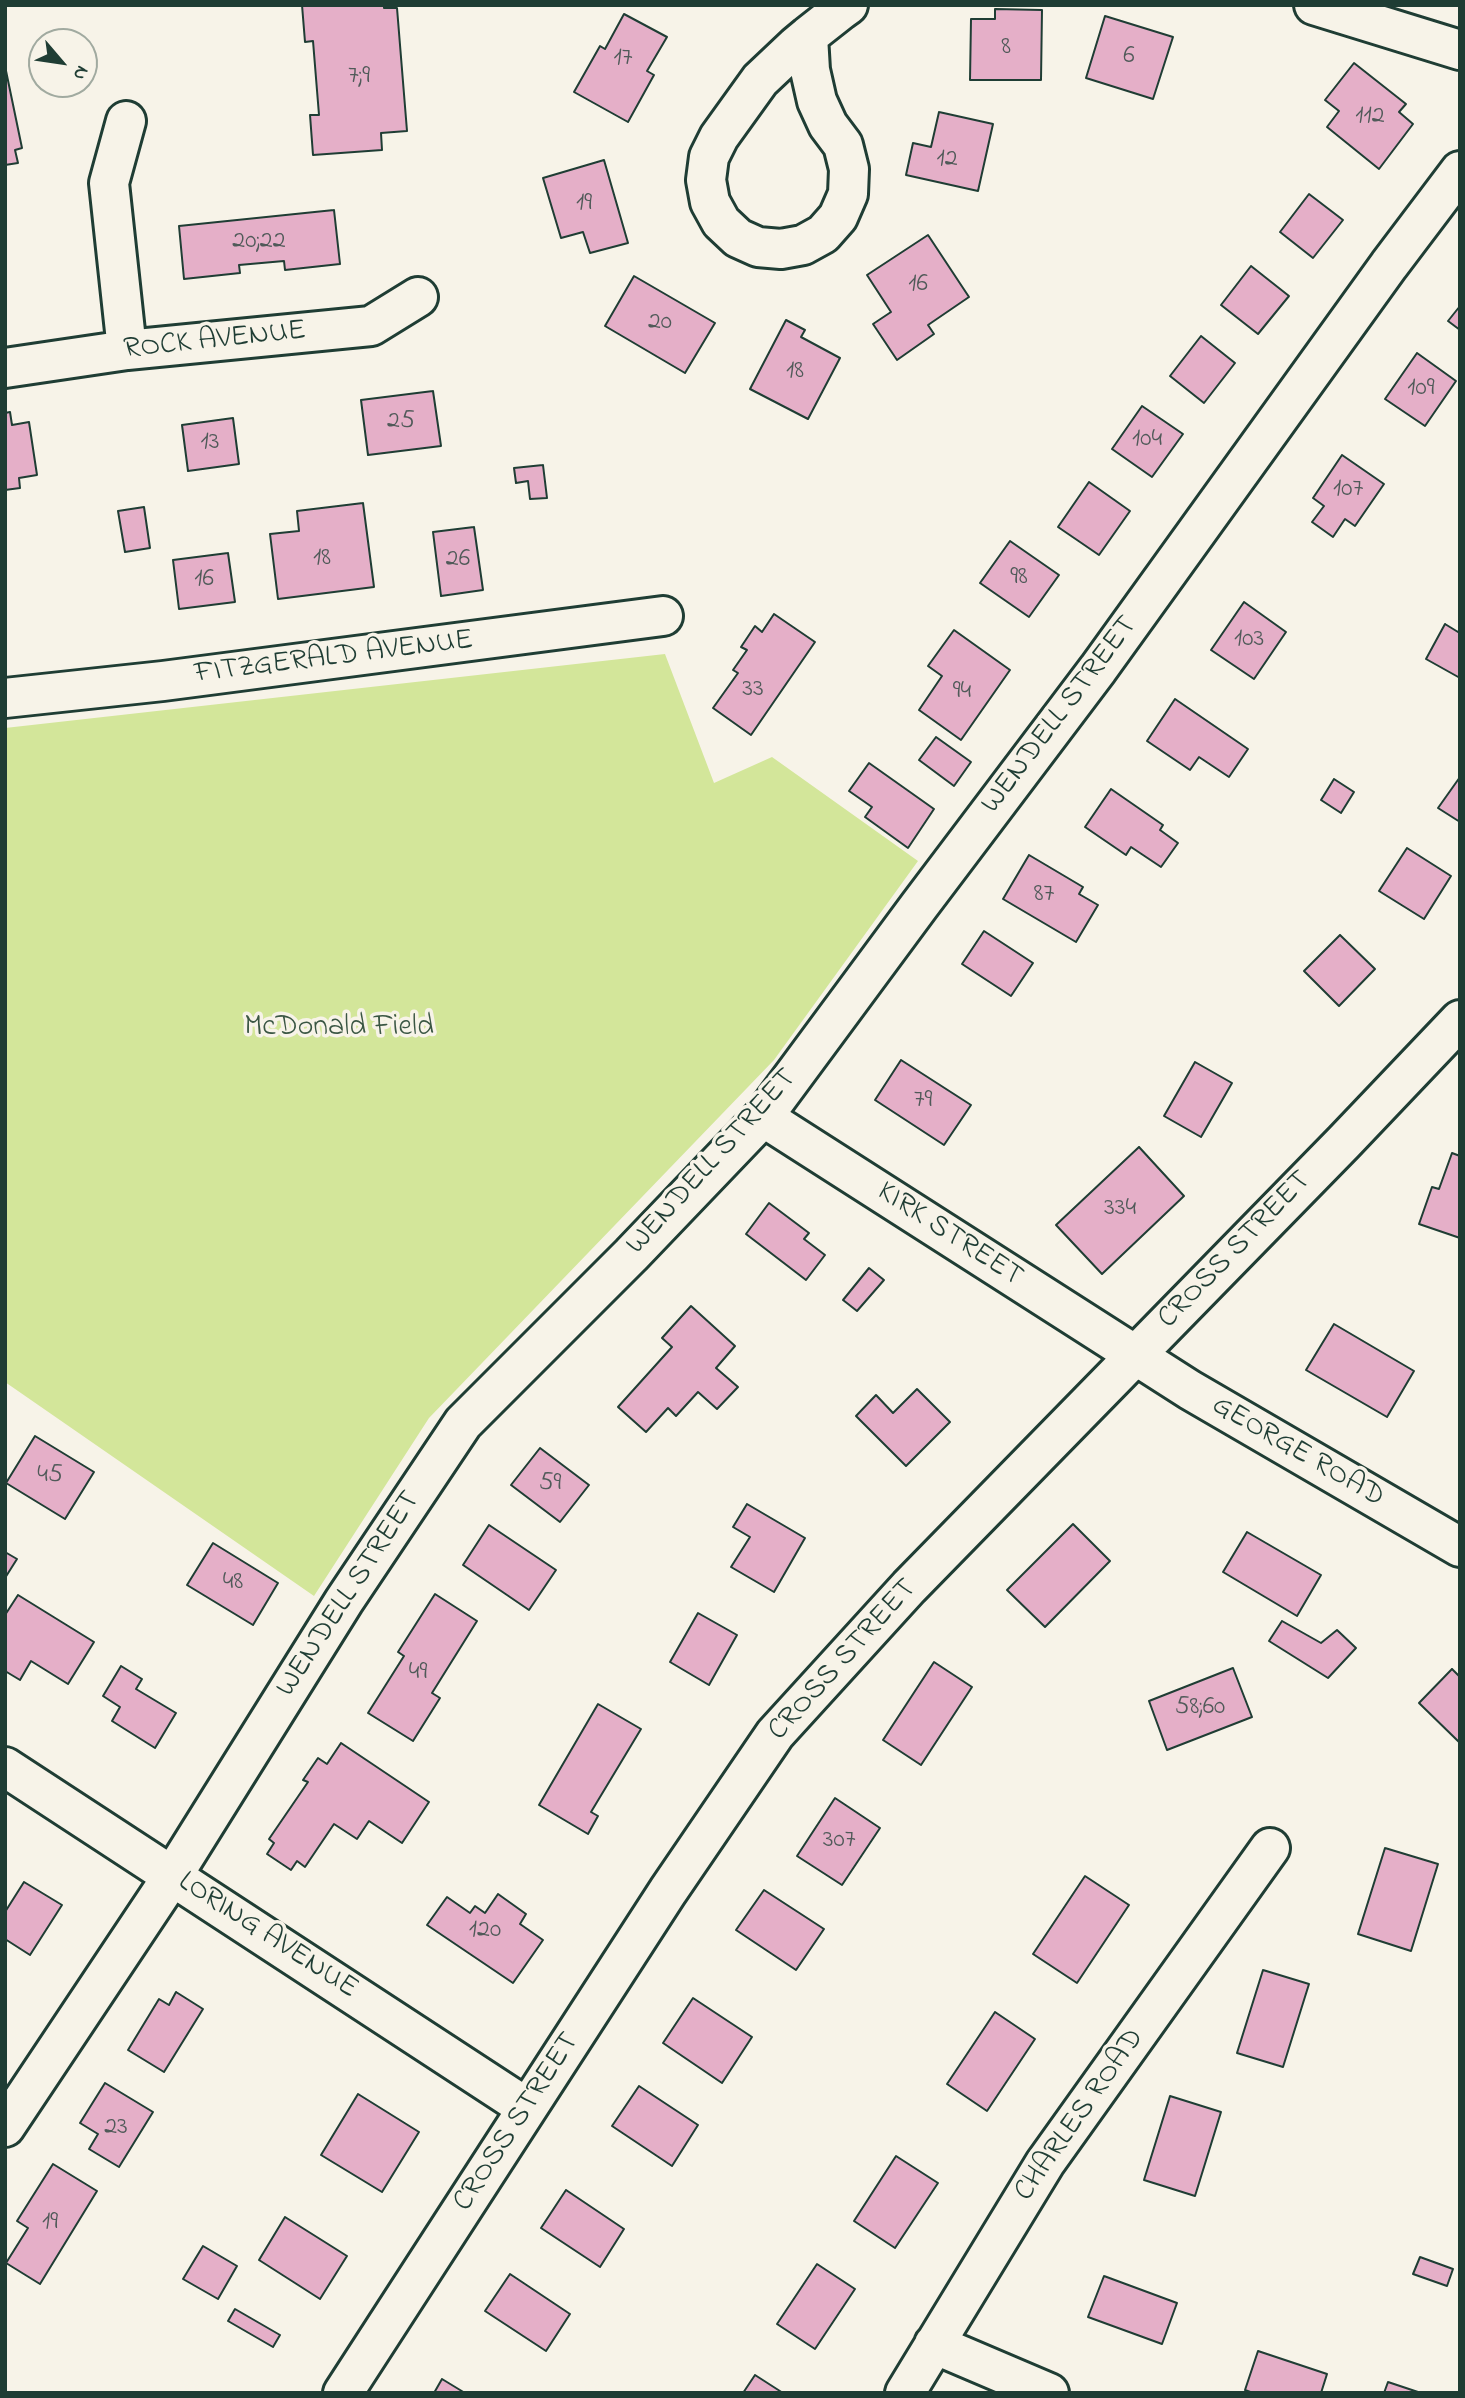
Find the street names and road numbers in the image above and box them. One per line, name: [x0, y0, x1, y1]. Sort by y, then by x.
street label: ROCK AVENUE: [122, 315, 308, 369]
street label: WENDELL STREET: [975, 610, 1147, 822]
street label: FITZGERALD AVENUE: [193, 624, 475, 694]
street label: WENDELL STREET: [620, 1062, 806, 1264]
street label: CROSS STREET: [1152, 1165, 1320, 1337]
street label: KIRK STREET: [869, 1175, 1029, 1297]
street label: GEORGE ROAD: [1204, 1389, 1390, 1517]
street label: WENDELL STREET: [270, 1485, 430, 1705]
street label: CROSS STREET: [762, 1573, 926, 1749]
street label: LORING AVENUE: [170, 1865, 364, 2009]
street label: CHARLES ROAD: [1008, 2023, 1154, 2209]
street label: CROSS STREET: [447, 2027, 589, 2219]

